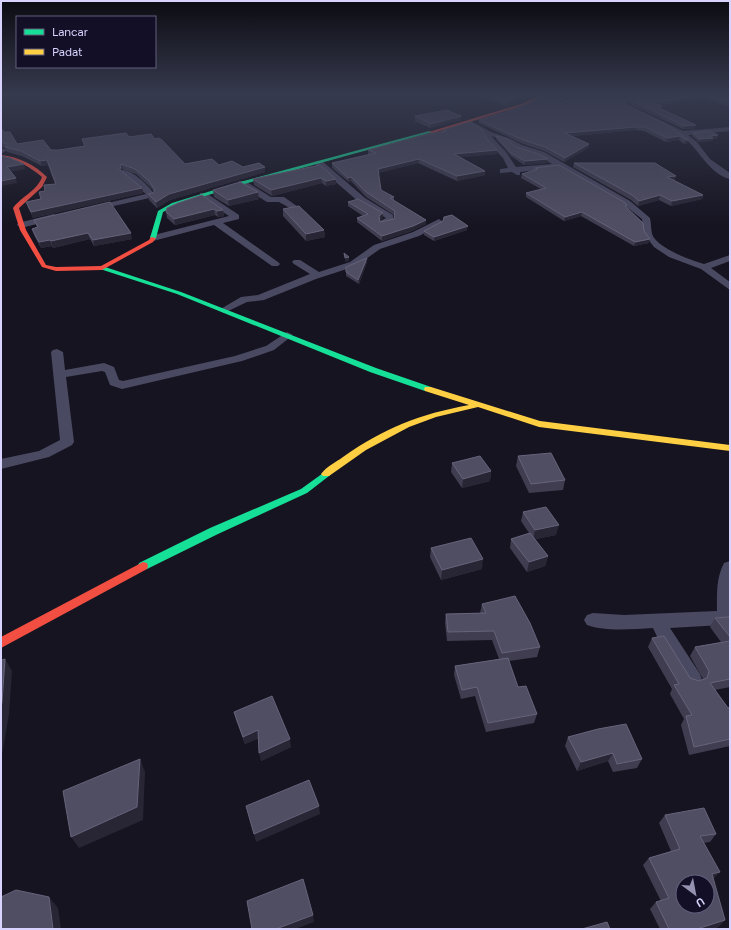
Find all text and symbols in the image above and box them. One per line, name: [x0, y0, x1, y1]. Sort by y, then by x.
legend: [16, 16, 156, 68]
text: Lancar: [52, 25, 88, 39]
text: Padat: [52, 45, 83, 59]
north arrow: [675, 874, 715, 914]
text: U: [693, 894, 707, 910]

